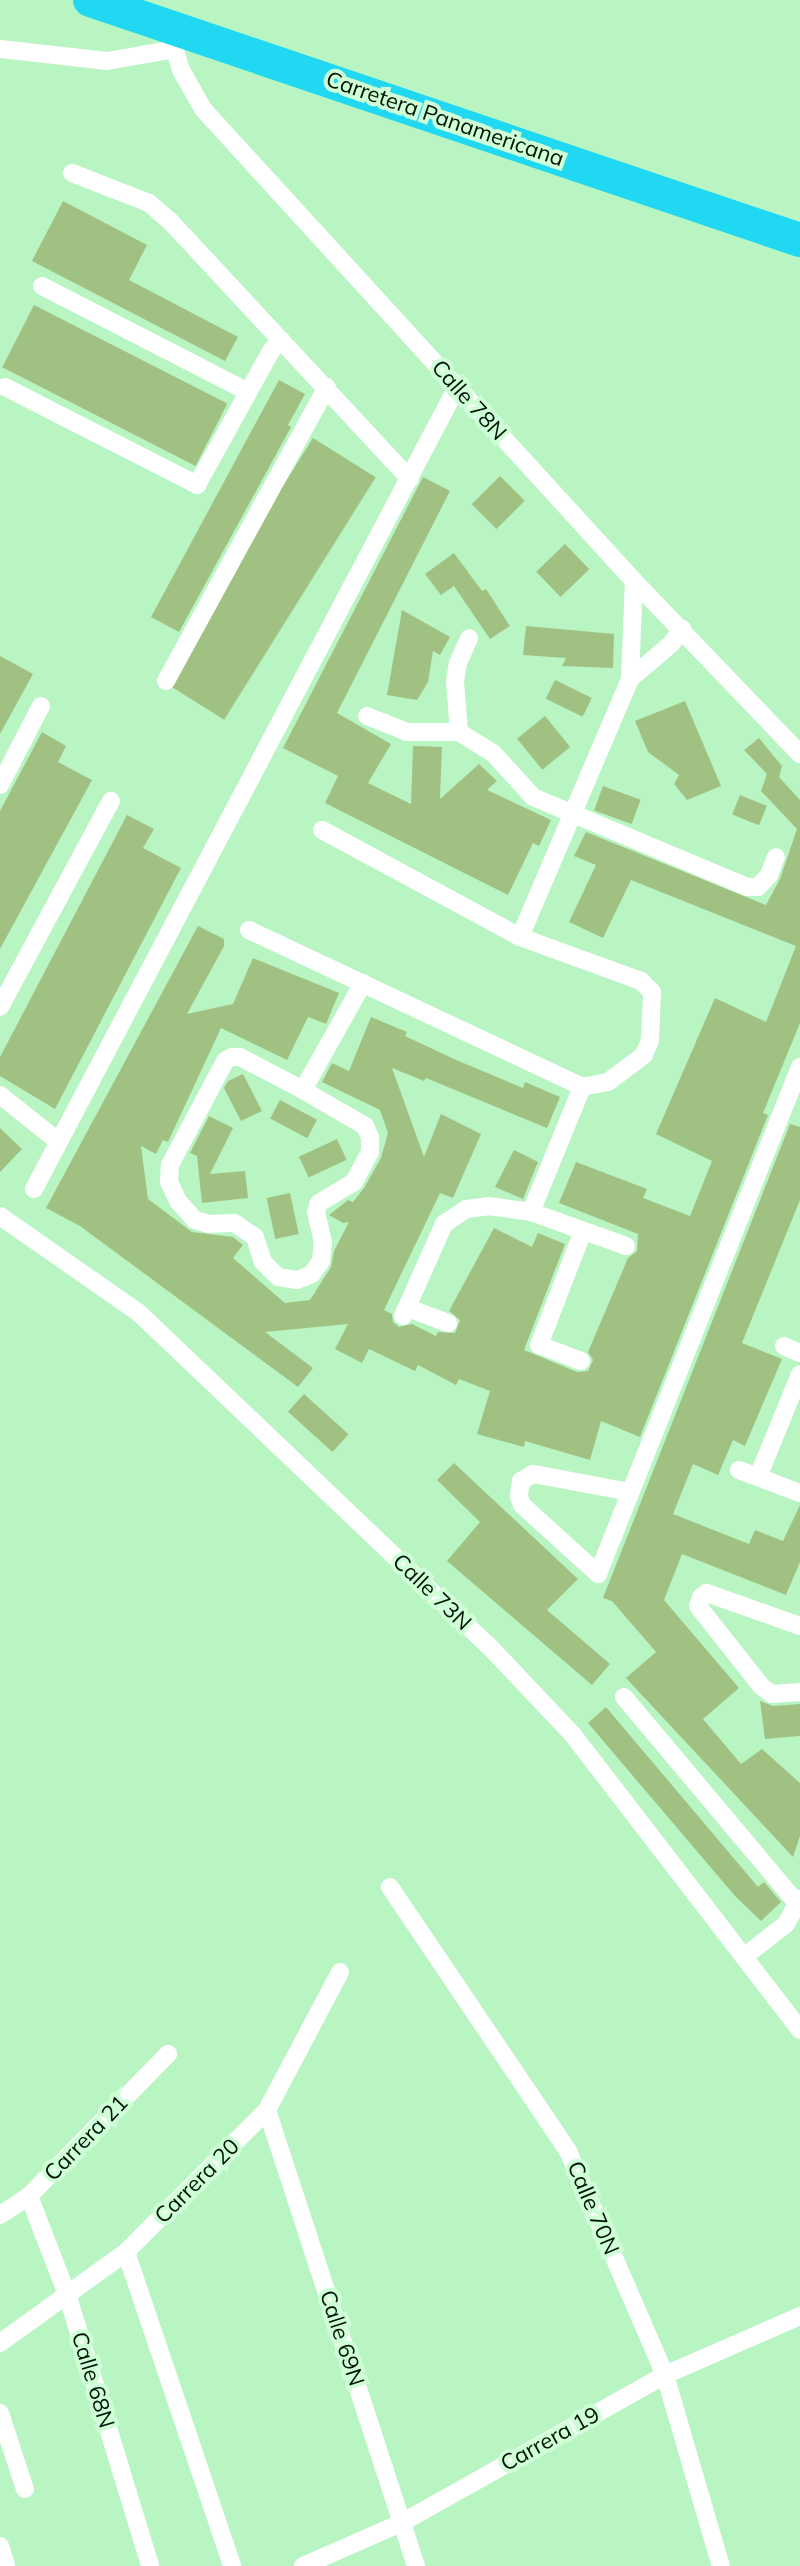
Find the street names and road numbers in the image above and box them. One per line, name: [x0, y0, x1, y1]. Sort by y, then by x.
street label: Carretera Panamericana: [323, 66, 567, 172]
street label: Calle 78N: [426, 354, 512, 446]
street label: Calle 73N: [387, 1548, 477, 1636]
street label: Carrera 21: [39, 2090, 133, 2186]
street label: Carrera 20: [149, 2133, 245, 2229]
street label: Calle 70N: [562, 2157, 624, 2259]
street label: Calle 69N: [314, 2287, 370, 2389]
street label: Calle 68N: [66, 2329, 120, 2431]
street label: Carrera 19: [496, 2401, 604, 2477]

